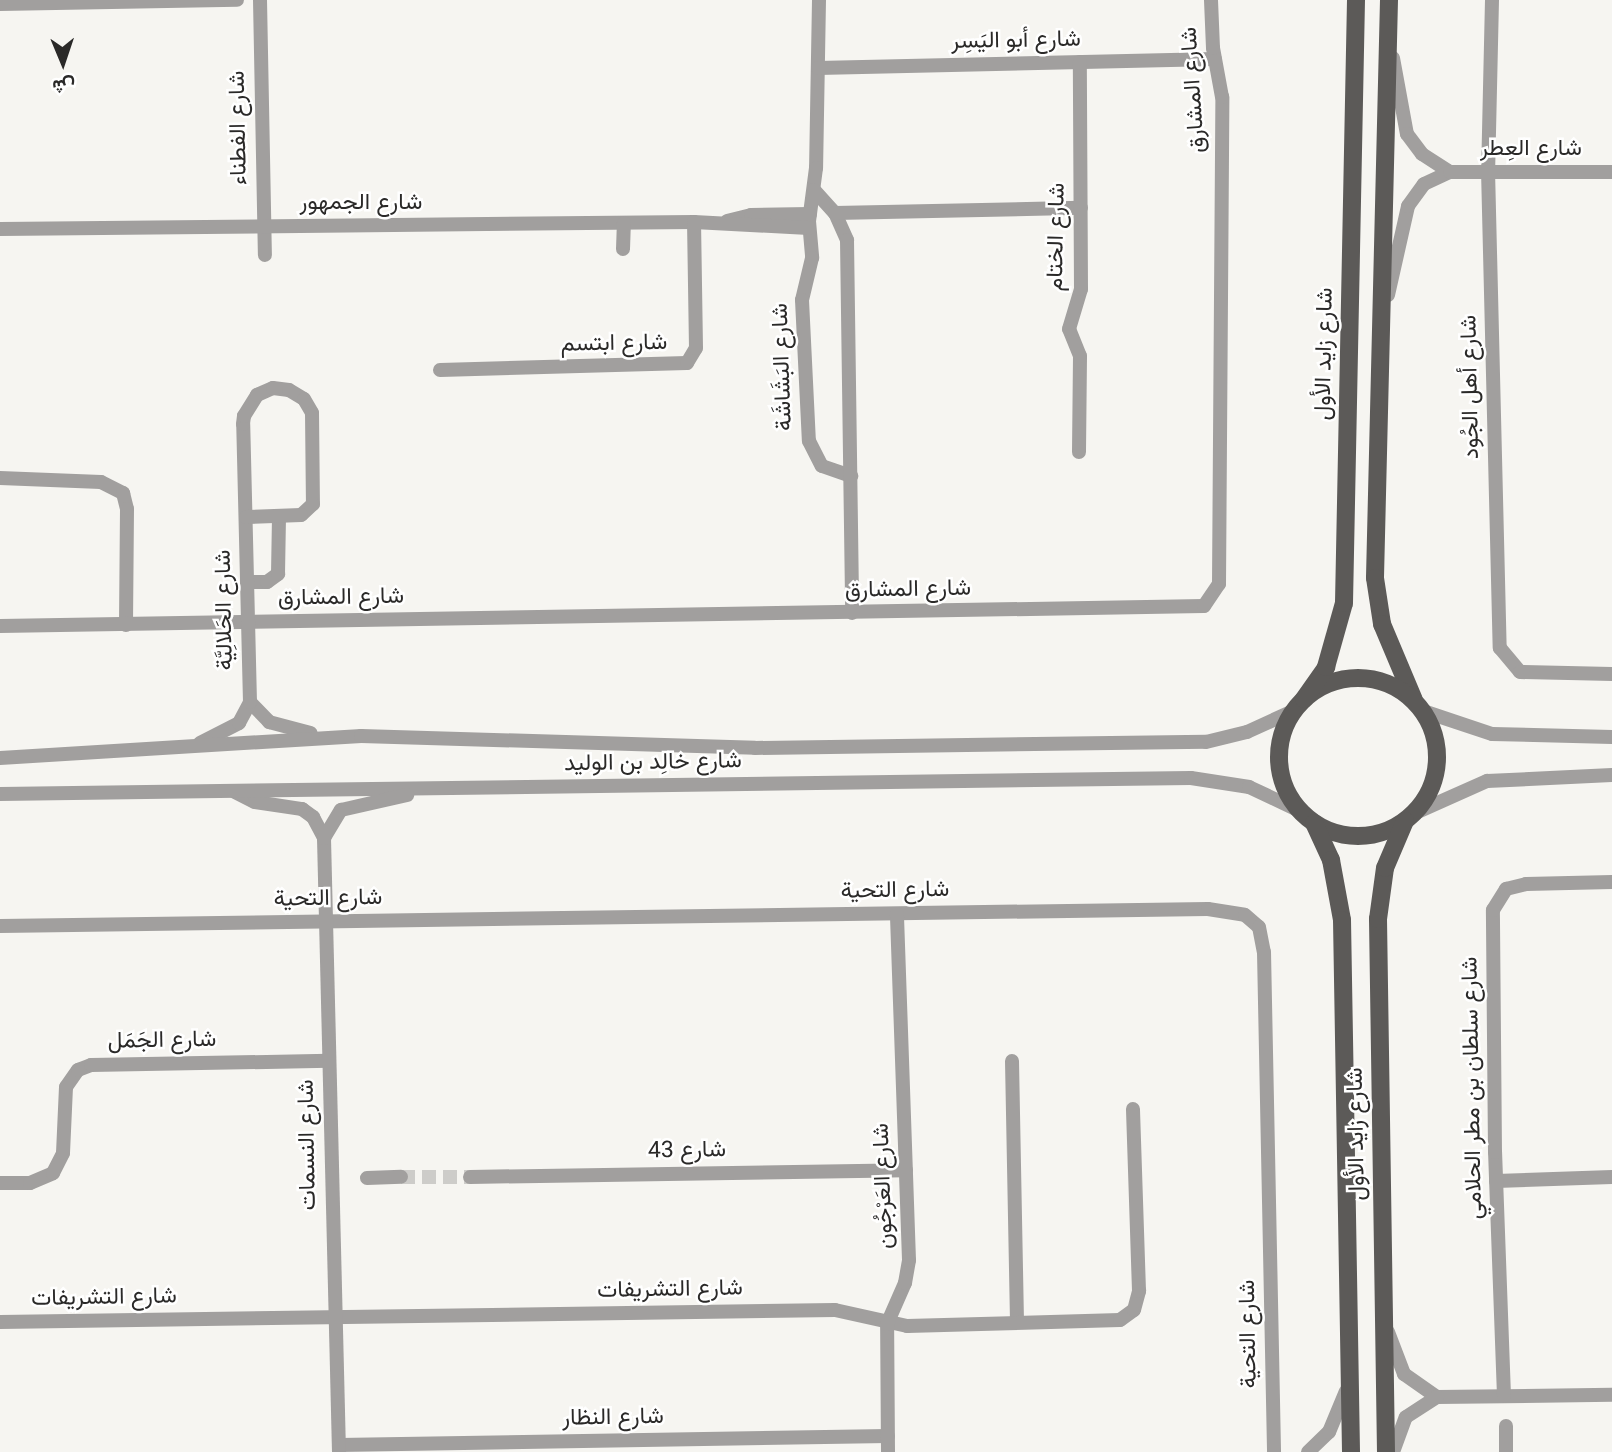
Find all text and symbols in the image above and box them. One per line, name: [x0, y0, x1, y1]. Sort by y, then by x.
street label: شارع أبو اليَسِر: [951, 26, 1081, 56]
street label: شارع المشارق: [1176, 26, 1212, 154]
north arrow: [28, 28, 98, 98]
text: ش: [52, 70, 76, 99]
street label: شارع الفطناء: [224, 71, 254, 185]
street label: شارع العِطر: [1480, 135, 1582, 163]
street label: شارع الختام: [1042, 182, 1072, 292]
street label: شارع الجمهور: [300, 189, 422, 217]
street label: شارع زايد الأول: [1310, 287, 1340, 421]
street label: شارع البَشَاشَة: [767, 303, 799, 431]
street label: شارع أهل الجُود: [1456, 315, 1486, 459]
street label: شارع ابتسم: [560, 329, 668, 359]
street label: شارع الحَلالِيَّة: [210, 549, 240, 671]
street label: شارع المشارق: [845, 575, 971, 605]
street label: شارع المشارق: [278, 583, 404, 613]
street label: شارع خالِد بن الوليد: [564, 748, 742, 778]
street label: شارع التحية: [840, 876, 950, 906]
street label: شارع التحية: [273, 884, 383, 914]
street label: شارع سلطان بن مطر الحلامي: [1457, 956, 1489, 1220]
street label: شارع الجَمَل: [107, 1026, 217, 1056]
street label: شارع زايد الأول: [1342, 1067, 1372, 1201]
street label: شارع النسمات: [293, 1079, 323, 1211]
street label: شارع العَرْجُون: [868, 1123, 900, 1249]
street label: شارع 43: [648, 1137, 726, 1165]
street label: شارع التشريفات: [597, 1275, 743, 1305]
street label: شارع التحية: [1234, 1279, 1264, 1389]
street label: شارع التشريفات: [31, 1283, 177, 1313]
street label: شارع النظار: [562, 1403, 664, 1433]

